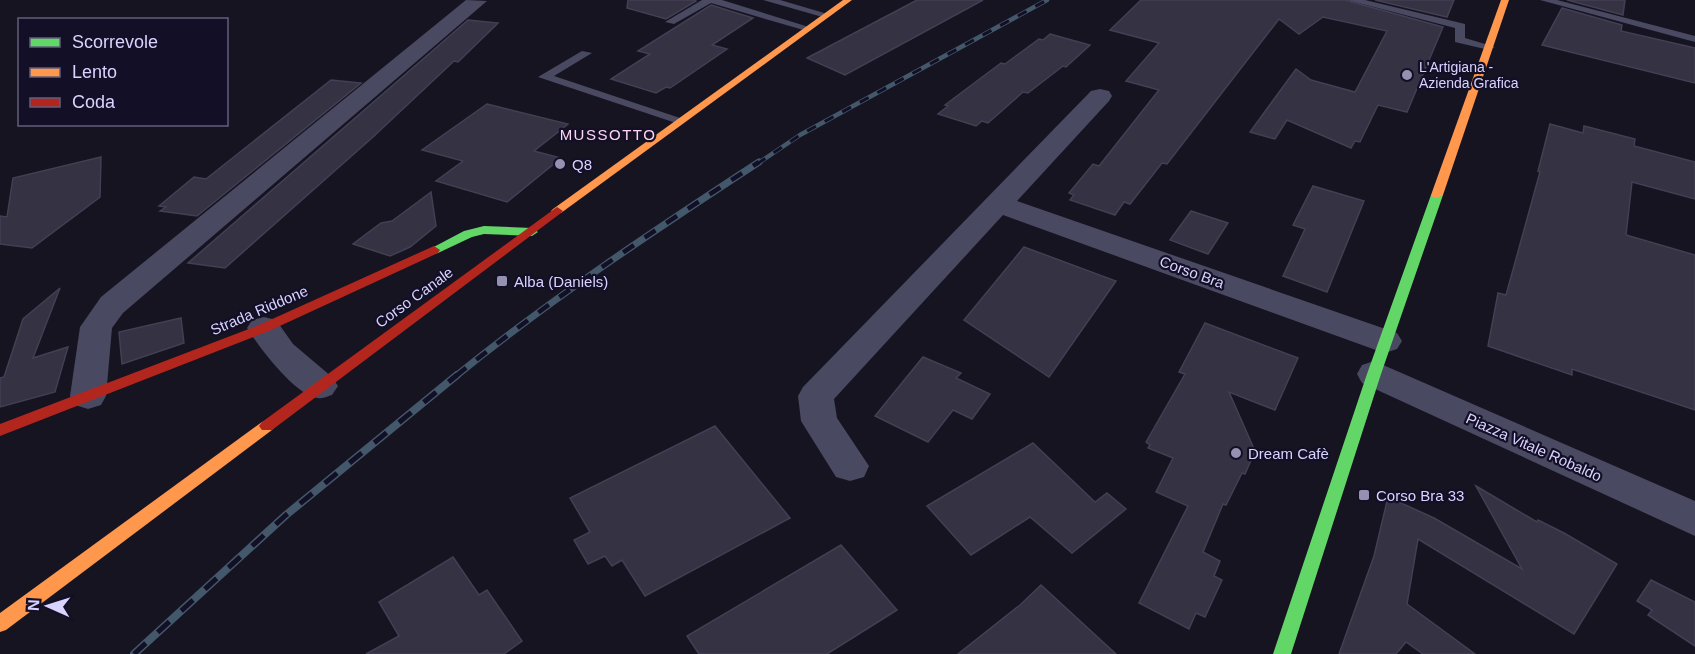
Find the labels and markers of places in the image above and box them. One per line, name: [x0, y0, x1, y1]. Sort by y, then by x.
place label: L'Artigiana - Azienda Grafica: [1419, 59, 1519, 91]
marker: L'Artigiana - Azienda Grafica: [1400, 68, 1414, 82]
place label: Q8: [572, 156, 592, 173]
marker: Q8: [553, 157, 567, 171]
place label: Alba (Daniels): [514, 273, 608, 290]
marker: Alba (Daniels): [495, 274, 509, 288]
place label: Dream Cafè: [1248, 445, 1329, 462]
marker: Dream Cafè: [1229, 446, 1243, 460]
place label: Corso Bra 33: [1376, 487, 1464, 504]
marker: Corso Bra 33: [1357, 488, 1371, 502]

